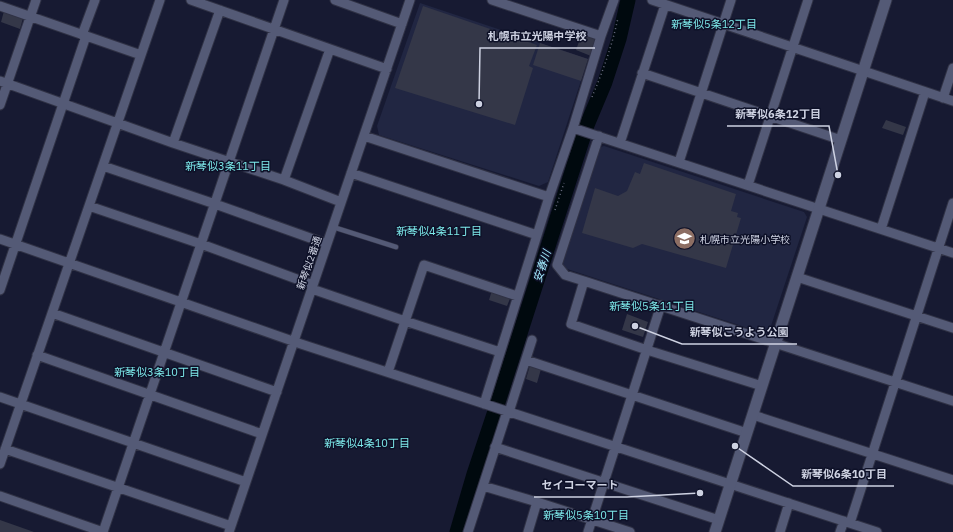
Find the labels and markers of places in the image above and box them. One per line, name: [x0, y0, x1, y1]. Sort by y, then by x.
callout: 札幌市立光陽中学校: [480, 25, 595, 48]
callout: 新琴似6条12丁目: [727, 103, 829, 126]
school or university icon: 札幌市立光陽小学校: [671, 226, 697, 252]
place label: 札幌市立光陽小学校: [700, 233, 790, 246]
callout: 新琴似こうよう公園: [682, 321, 797, 344]
callout: 新琴似6条10丁目: [793, 463, 894, 486]
callout: セイコーマート: [534, 474, 627, 497]

